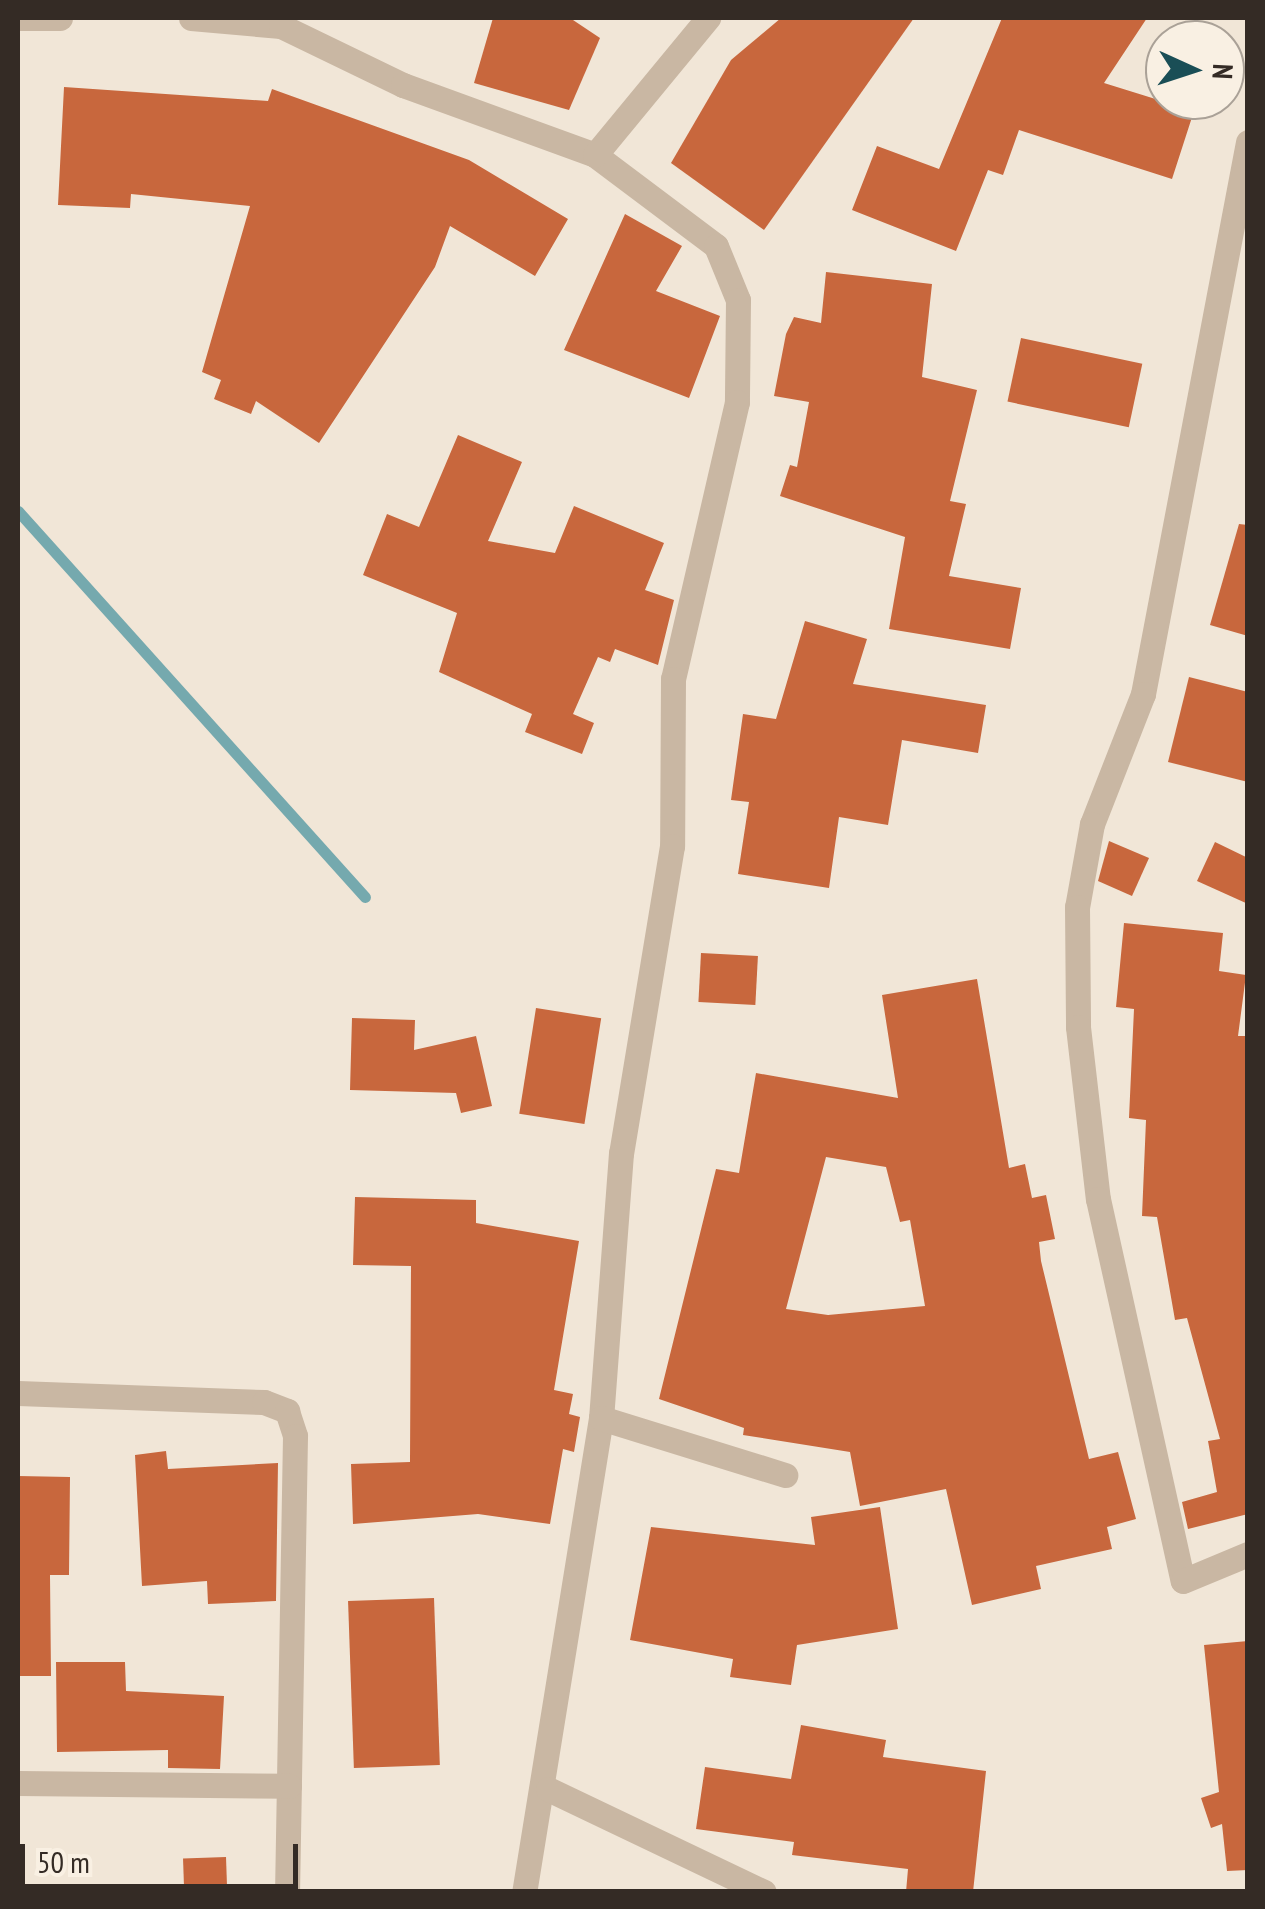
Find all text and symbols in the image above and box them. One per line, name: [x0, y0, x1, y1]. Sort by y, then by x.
north arrow: [1145, 20, 1245, 120]
text: N: [1205, 63, 1242, 80]
scale bar: [25, 1824, 302, 1886]
text: 50 m: [37, 1842, 90, 1881]

